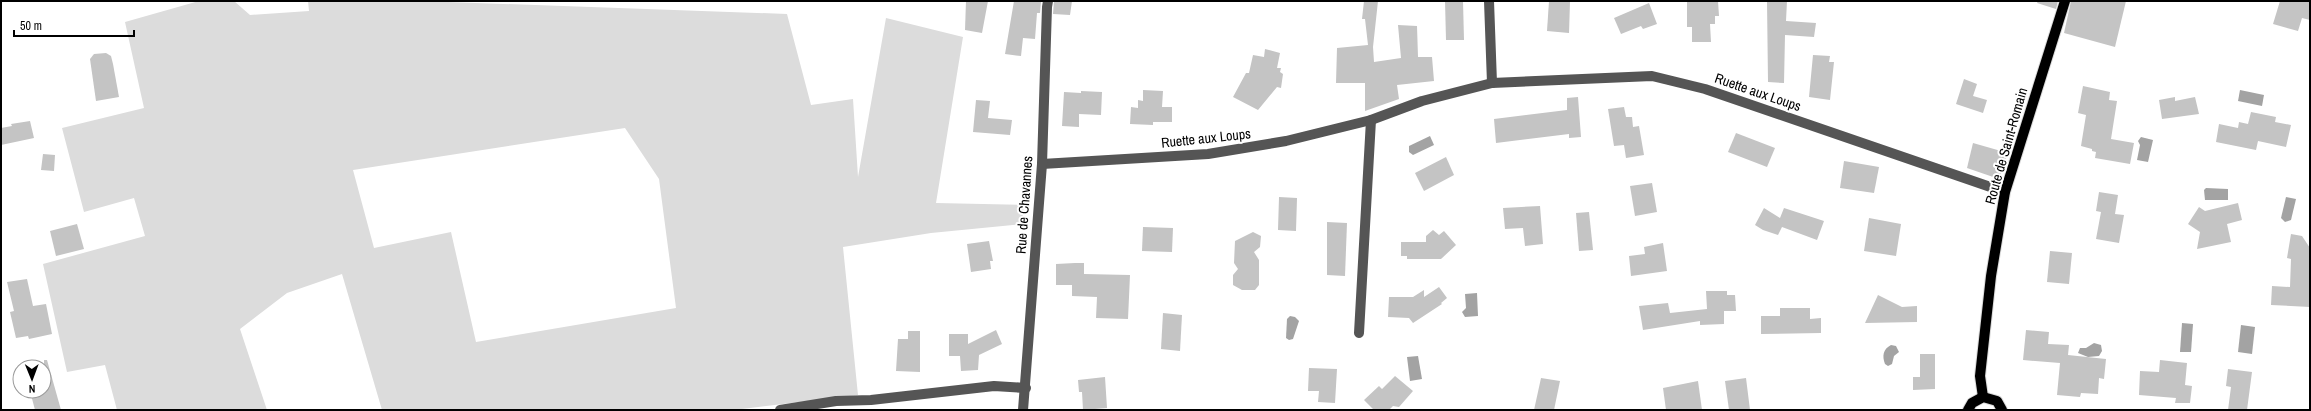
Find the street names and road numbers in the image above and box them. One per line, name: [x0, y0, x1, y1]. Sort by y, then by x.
street label: Ruette aux Loups: [1713, 69, 1804, 115]
street label: Route de Saint-Romain: [1981, 86, 2031, 206]
street label: Ruette aux Loups: [1160, 124, 1252, 152]
street label: Rue de Chavannes: [1012, 155, 1036, 255]

